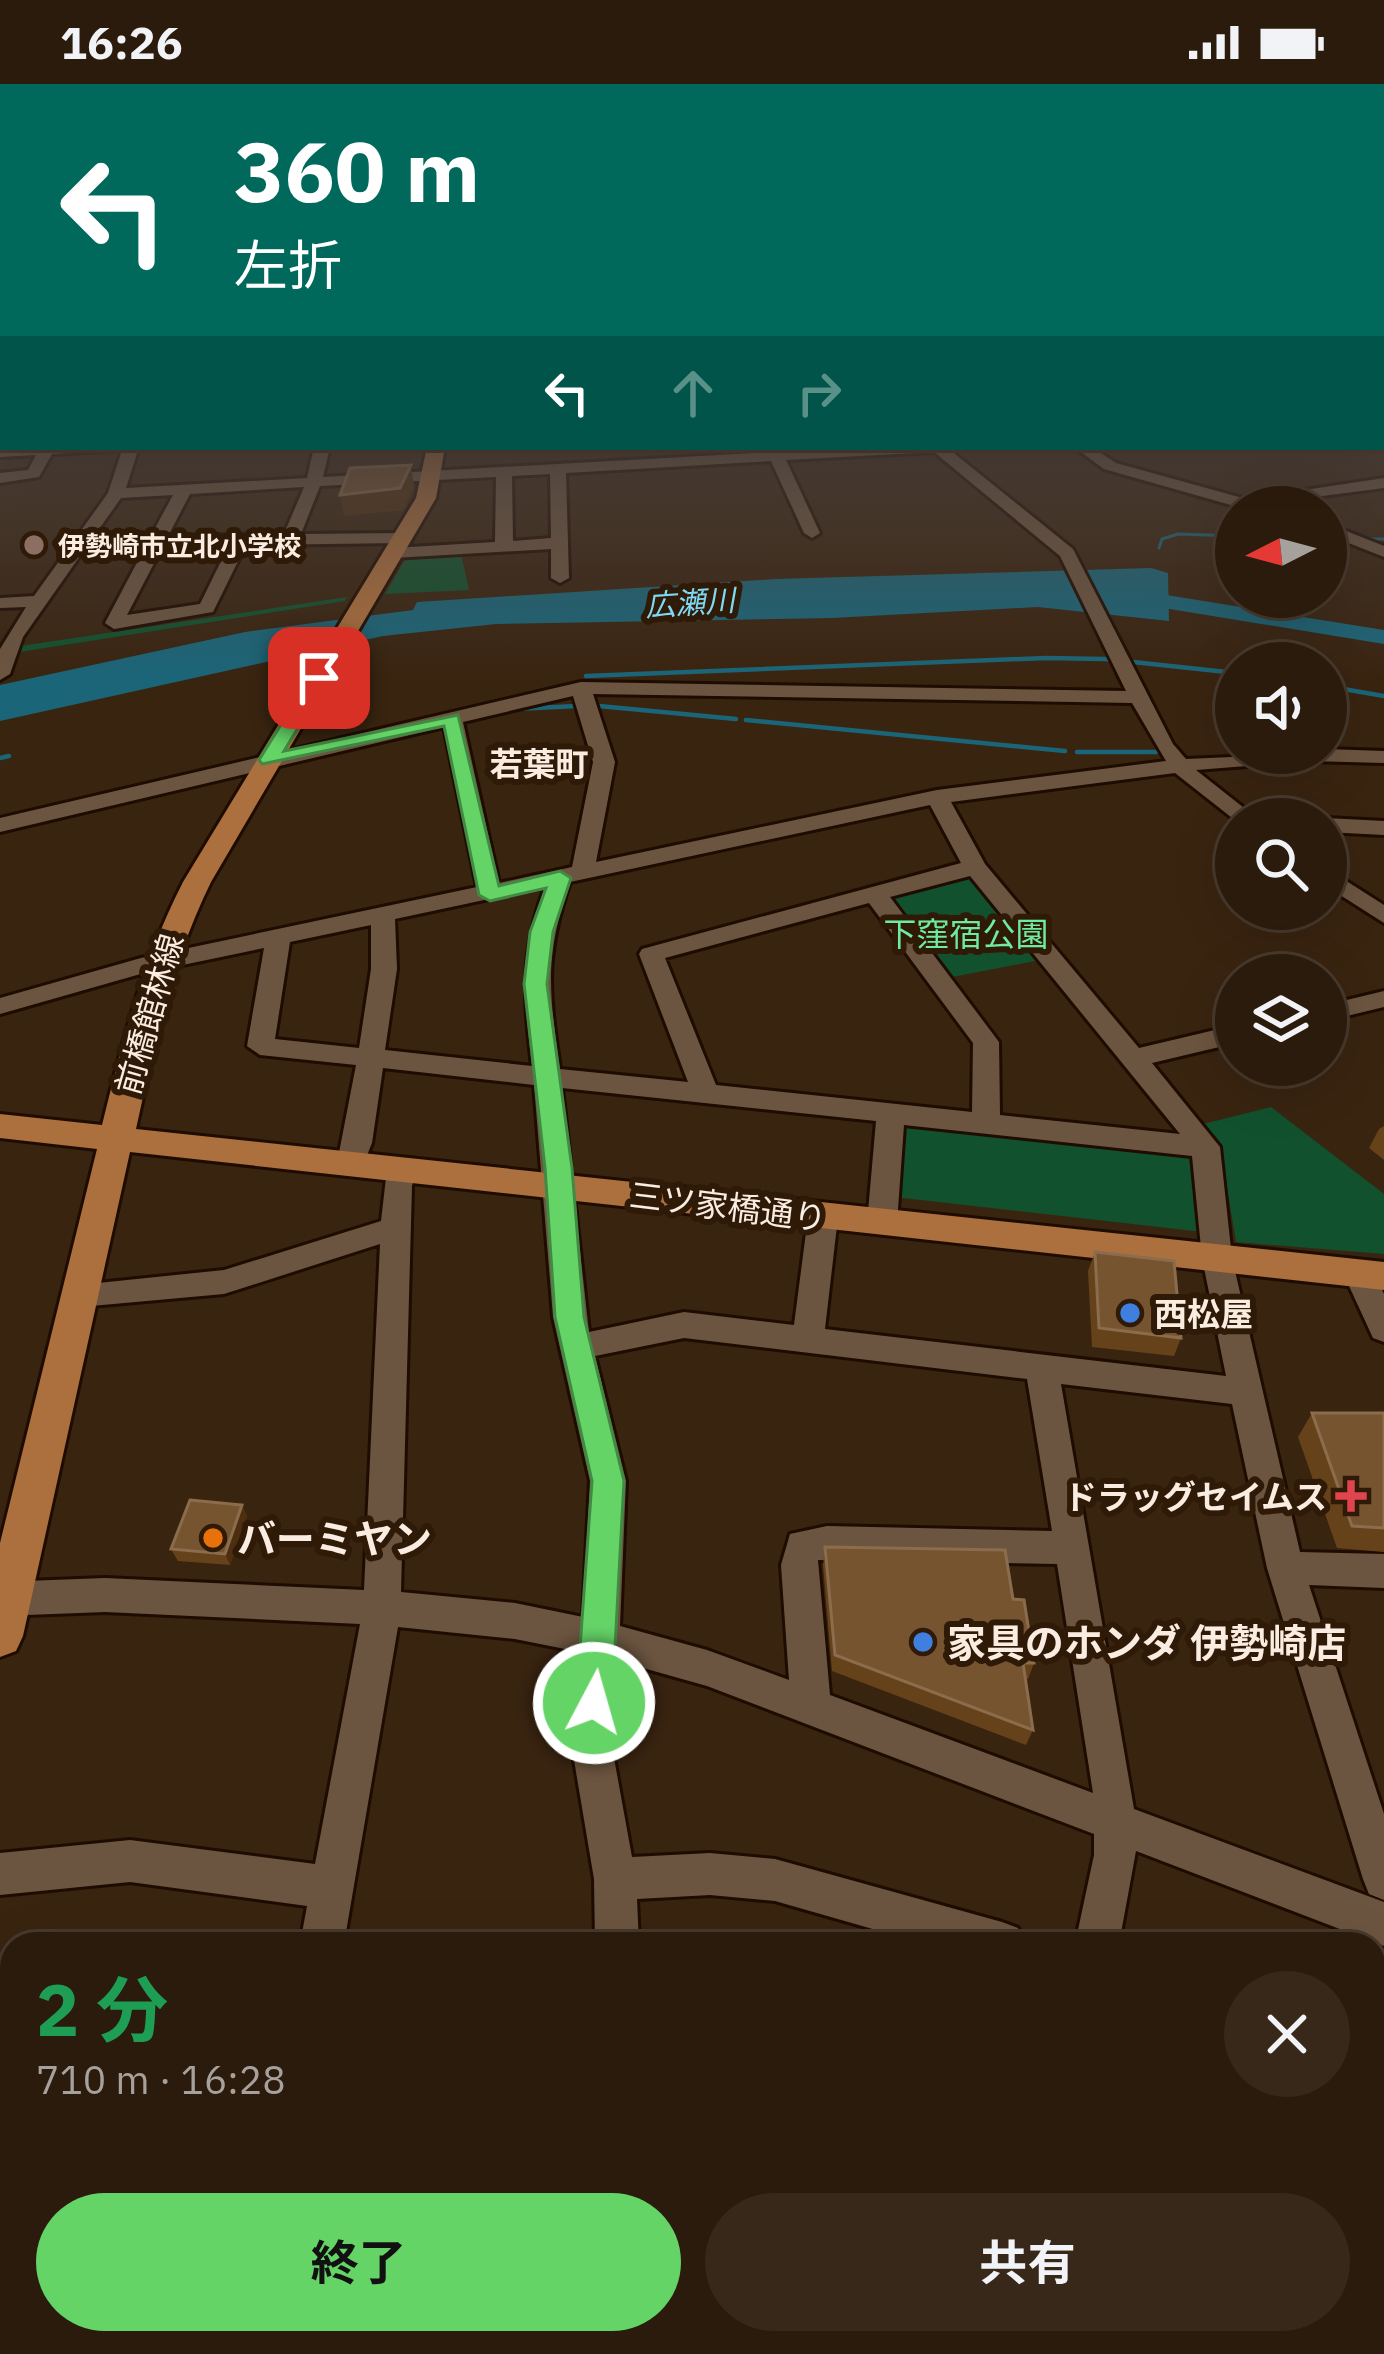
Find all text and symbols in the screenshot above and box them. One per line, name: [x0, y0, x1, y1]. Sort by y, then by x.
text: 16:26: [60, 13, 183, 71]
text: 360 m: [234, 116, 480, 225]
icon: left: [36, 132, 192, 288]
text: 左折: [234, 230, 342, 300]
icon: left: [534, 360, 600, 426]
icon: ahead: [660, 360, 726, 426]
icon: right: [786, 360, 852, 426]
north arrow: [1215, 486, 1347, 618]
map controls: [1215, 486, 1347, 1086]
place label: 伊勢崎市立北小学校: [58, 528, 301, 563]
marker: 伊勢崎市立北小学校: [21, 532, 47, 558]
water label: 広瀬川: [644, 579, 739, 625]
pin: [268, 627, 370, 729]
button: sound: [1215, 642, 1347, 774]
icon: arrive: [286, 645, 352, 711]
district label: 若葉町: [490, 742, 589, 785]
button: search: [1215, 798, 1347, 930]
park label: 下窪宿公園: [884, 912, 1049, 955]
street label: 前橋館林線: [106, 929, 192, 1099]
button: layers: [1215, 954, 1347, 1086]
street label: 三ツ家橋通り: [627, 1173, 829, 1239]
place label: 西松屋: [1154, 1292, 1253, 1335]
marker: 西松屋: [1117, 1300, 1143, 1326]
place label: ドラッグセイムス: [1064, 1475, 1327, 1518]
marker: ドラッグセイムス: [1338, 1483, 1364, 1509]
place label: バーミヤン: [237, 1513, 432, 1564]
marker: バーミヤン: [200, 1525, 226, 1551]
place label: 家具のホンダ 伊勢崎店: [947, 1617, 1346, 1668]
marker: 家具のホンダ 伊勢崎店: [910, 1629, 936, 1655]
position arrow: [531, 1640, 657, 1766]
text: 2 分: [36, 1962, 168, 2056]
button: close: [1224, 1971, 1350, 2097]
text: 710 m · 16:28: [36, 2054, 286, 2105]
button: 終了: [36, 2193, 681, 2331]
button: 共有: [705, 2193, 1350, 2331]

